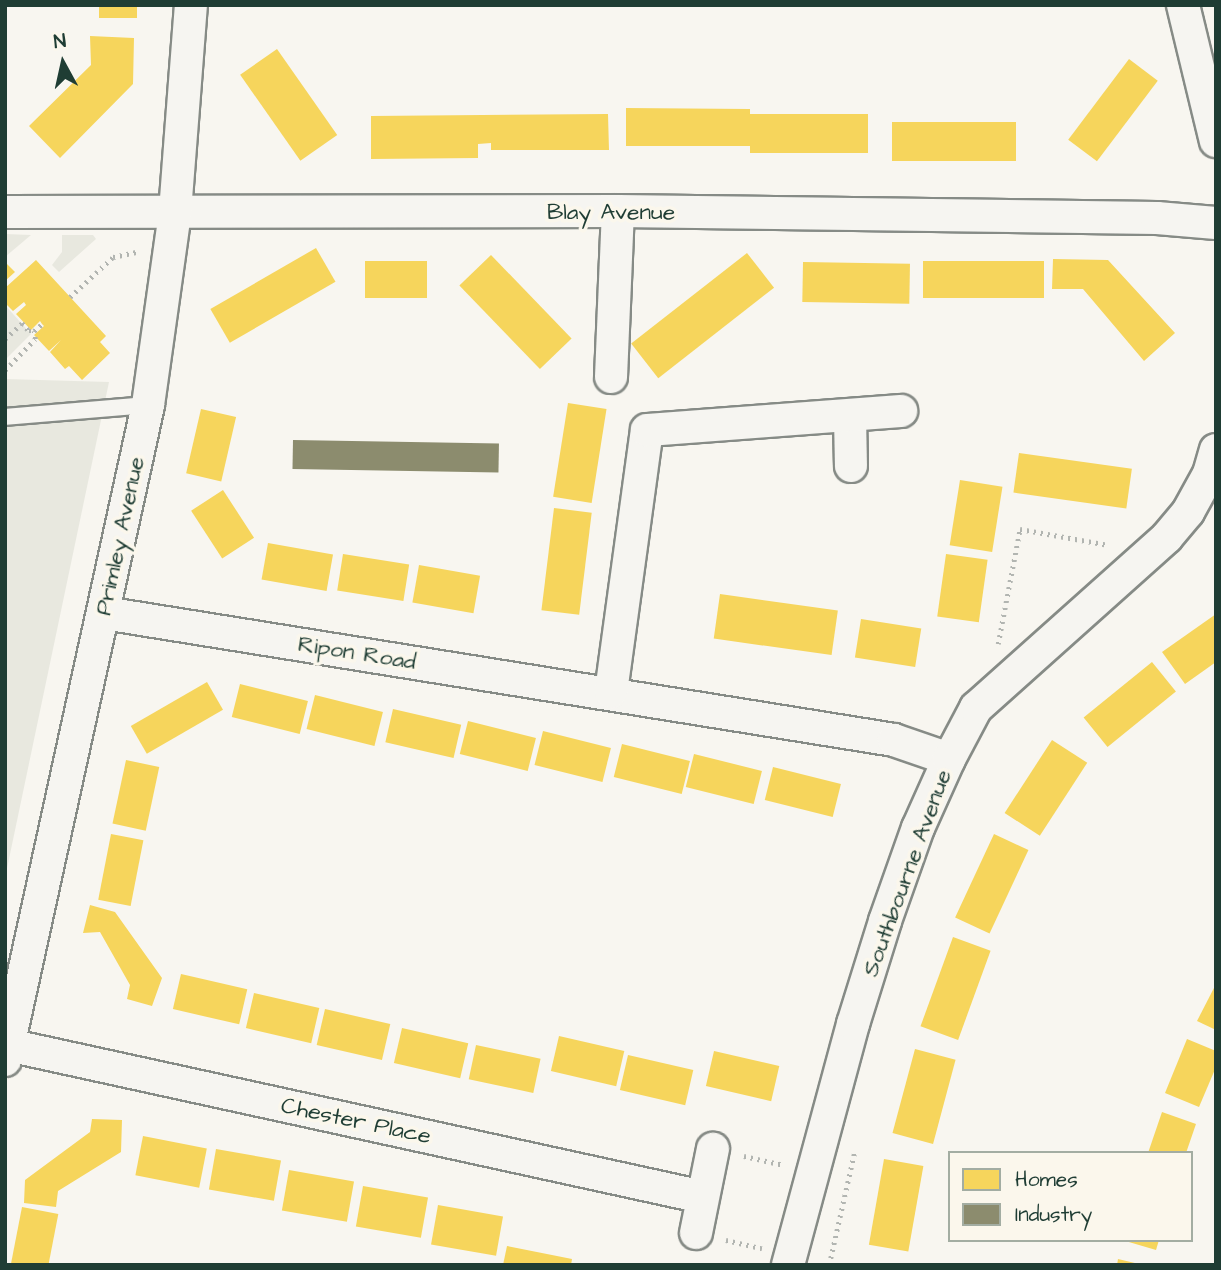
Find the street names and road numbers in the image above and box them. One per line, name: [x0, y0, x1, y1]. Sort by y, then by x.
street label: Blay Avenue: [547, 198, 675, 226]
street label: Primley Avenue: [90, 454, 150, 618]
street label: Ripon Road: [296, 630, 418, 676]
street label: Southbourne Avenue: [857, 766, 957, 980]
street label: Chester Place: [279, 1092, 433, 1150]

